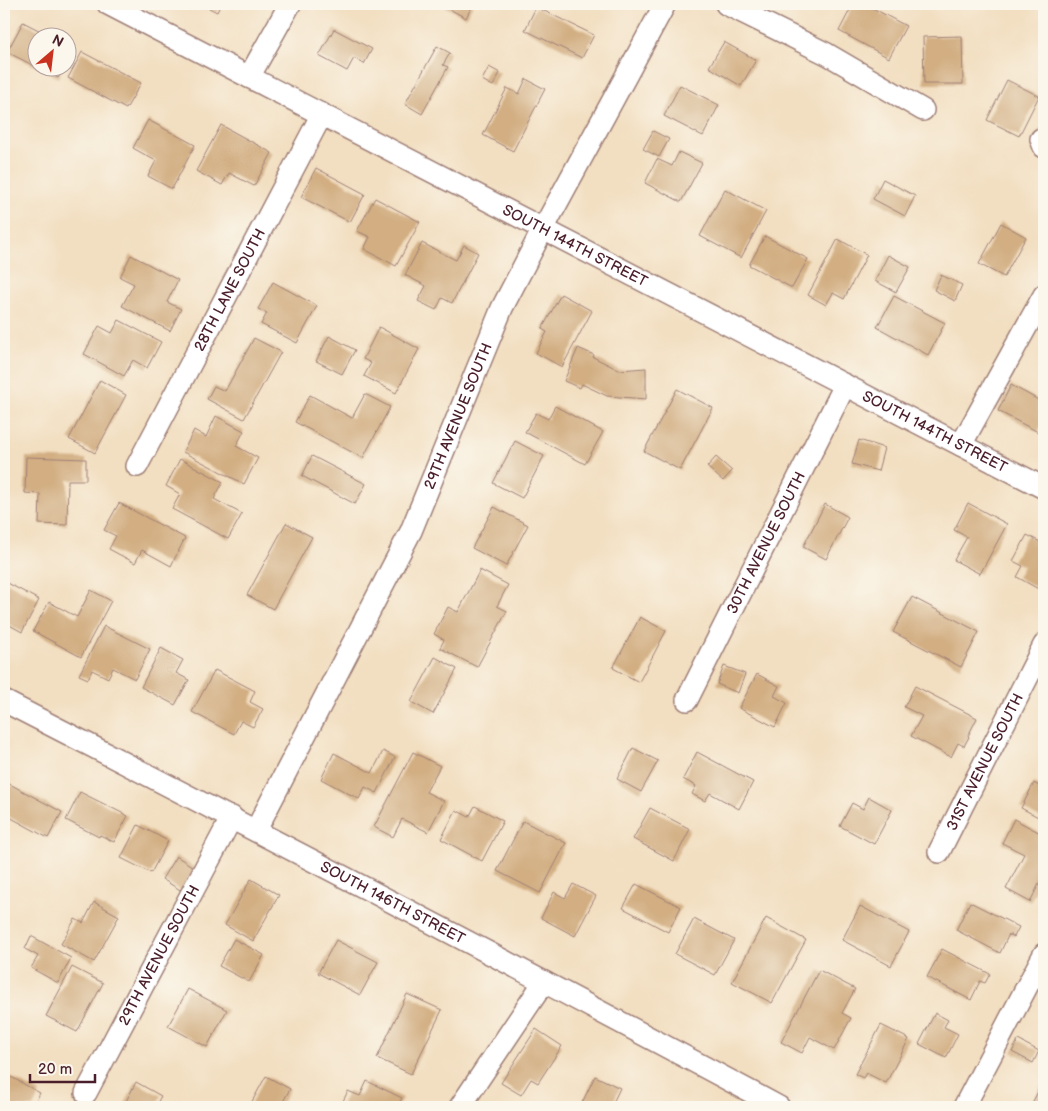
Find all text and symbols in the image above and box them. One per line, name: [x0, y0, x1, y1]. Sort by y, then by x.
north arrow: [28, 28, 78, 78]
text: N: [49, 31, 67, 51]
street label: SOUTH 144TH STREET: [499, 201, 651, 291]
street label: 28TH LANE SOUTH: [190, 226, 270, 355]
street label: 29TH AVENUE SOUTH: [420, 340, 497, 492]
street label: SOUTH 144TH STREET: [859, 387, 1010, 477]
street label: 30TH AVENUE SOUTH: [723, 469, 810, 617]
street label: 31ST AVENUE SOUTH: [942, 690, 1028, 834]
street label: SOUTH 146TH STREET: [317, 857, 468, 949]
street label: 29TH AVENUE SOUTH: [115, 882, 204, 1029]
scale bar: [30, 1051, 95, 1083]
text: 20 m: [38, 1060, 72, 1079]

